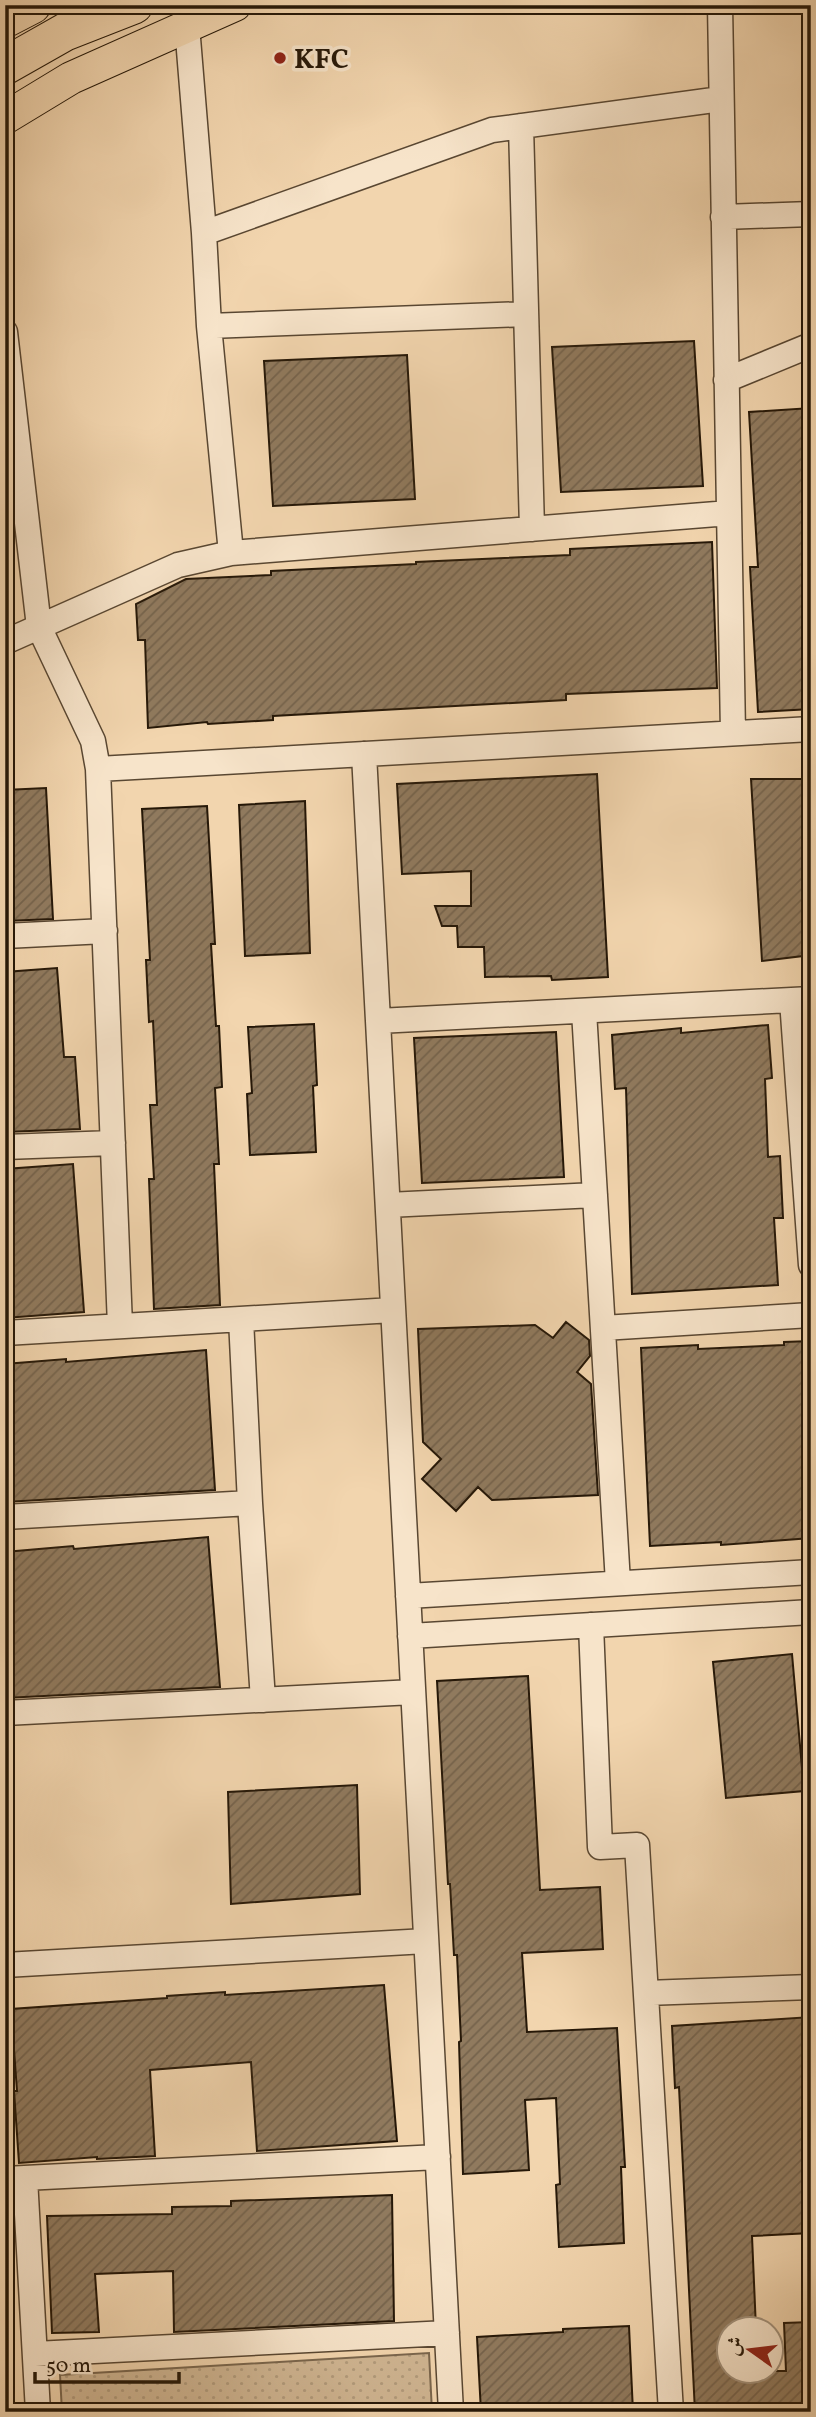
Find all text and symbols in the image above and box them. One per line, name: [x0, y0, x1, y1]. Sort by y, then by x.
place label: KFC: [294, 41, 349, 80]
marker: KFC: [272, 50, 288, 66]
north arrow: [714, 2316, 784, 2386]
text: ش: [721, 2334, 750, 2359]
scale bar: [35, 2340, 178, 2384]
text: 50 m: [46, 2352, 91, 2381]

